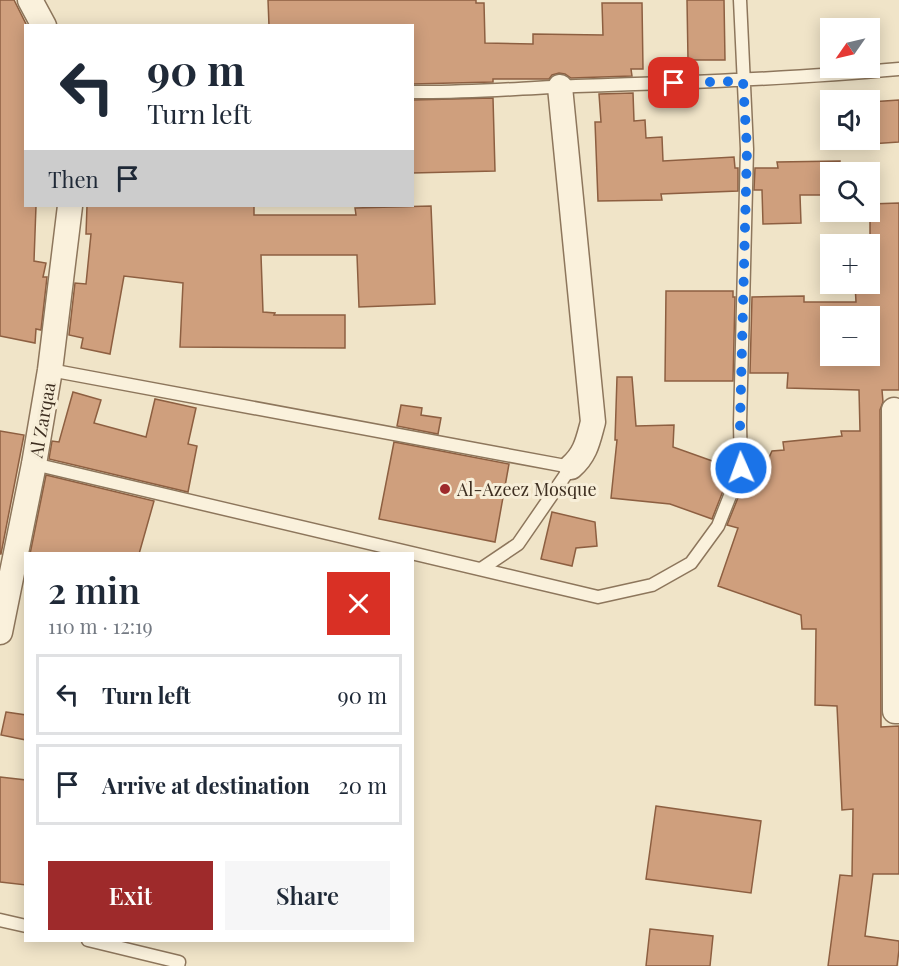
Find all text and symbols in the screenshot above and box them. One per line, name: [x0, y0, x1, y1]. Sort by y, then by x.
north arrow: [820, 18, 880, 78]
map controls: [820, 18, 880, 366]
text: 90 m: [147, 41, 245, 97]
icon: left: [48, 48, 126, 126]
pin: [648, 57, 699, 108]
icon: arrive: [657, 66, 690, 99]
button: sound: [820, 90, 880, 150]
text: Turn left: [147, 95, 251, 131]
icon: arrive: [111, 162, 144, 195]
button: search: [820, 162, 880, 222]
text: Then: [48, 164, 99, 194]
button: +: [820, 234, 880, 294]
button: −: [820, 306, 880, 366]
street label: Al Zarqaa: [23, 380, 60, 461]
position arrow: [709, 436, 773, 500]
place label: Al-Azeez Mosque: [456, 477, 597, 501]
marker: Al-Azeez Mosque: [438, 482, 452, 496]
text: 2 min: [48, 565, 140, 613]
button: close: [327, 572, 390, 635]
text: 110 m · 12:19: [48, 612, 153, 639]
icon: left: [51, 678, 84, 711]
text: Turn left: [102, 680, 191, 710]
text: 90 m: [338, 680, 387, 710]
icon: arrive: [51, 768, 84, 801]
text: Arrive at destination: [102, 770, 310, 800]
text: 20 m: [338, 770, 387, 800]
button: Exit: [48, 861, 213, 930]
button: Share: [225, 861, 390, 930]

